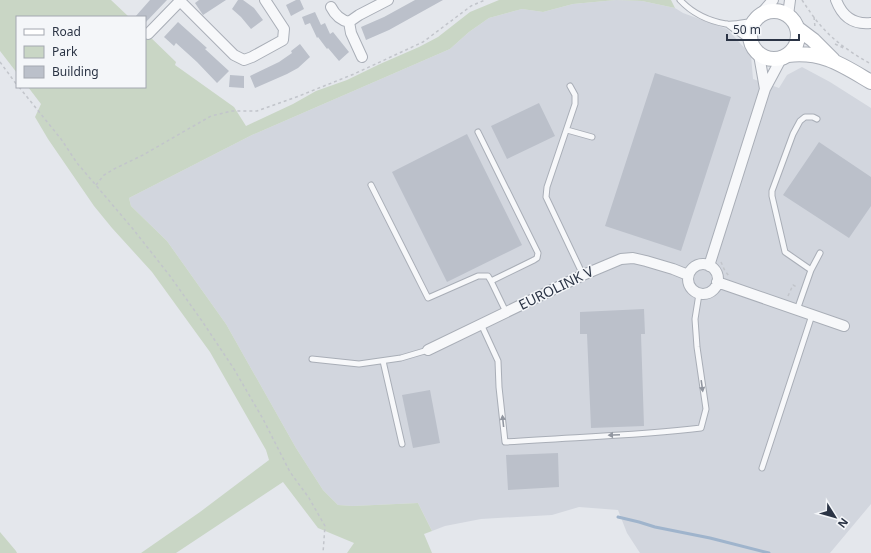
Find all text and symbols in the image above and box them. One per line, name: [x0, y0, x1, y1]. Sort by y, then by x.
legend: [16, 16, 146, 88]
scale bar: [727, 16, 799, 42]
text: 50 m: [733, 21, 761, 38]
text: Road: [52, 23, 81, 40]
text: Park: [52, 43, 78, 60]
text: Building: [52, 63, 99, 80]
street label: EUROLINK V: [515, 261, 597, 314]
one-way arrow: [699, 380, 705, 392]
one-way arrow: [500, 415, 506, 427]
one-way arrow: [607, 432, 620, 438]
north arrow: [815, 497, 855, 537]
text: N: [835, 515, 852, 531]

